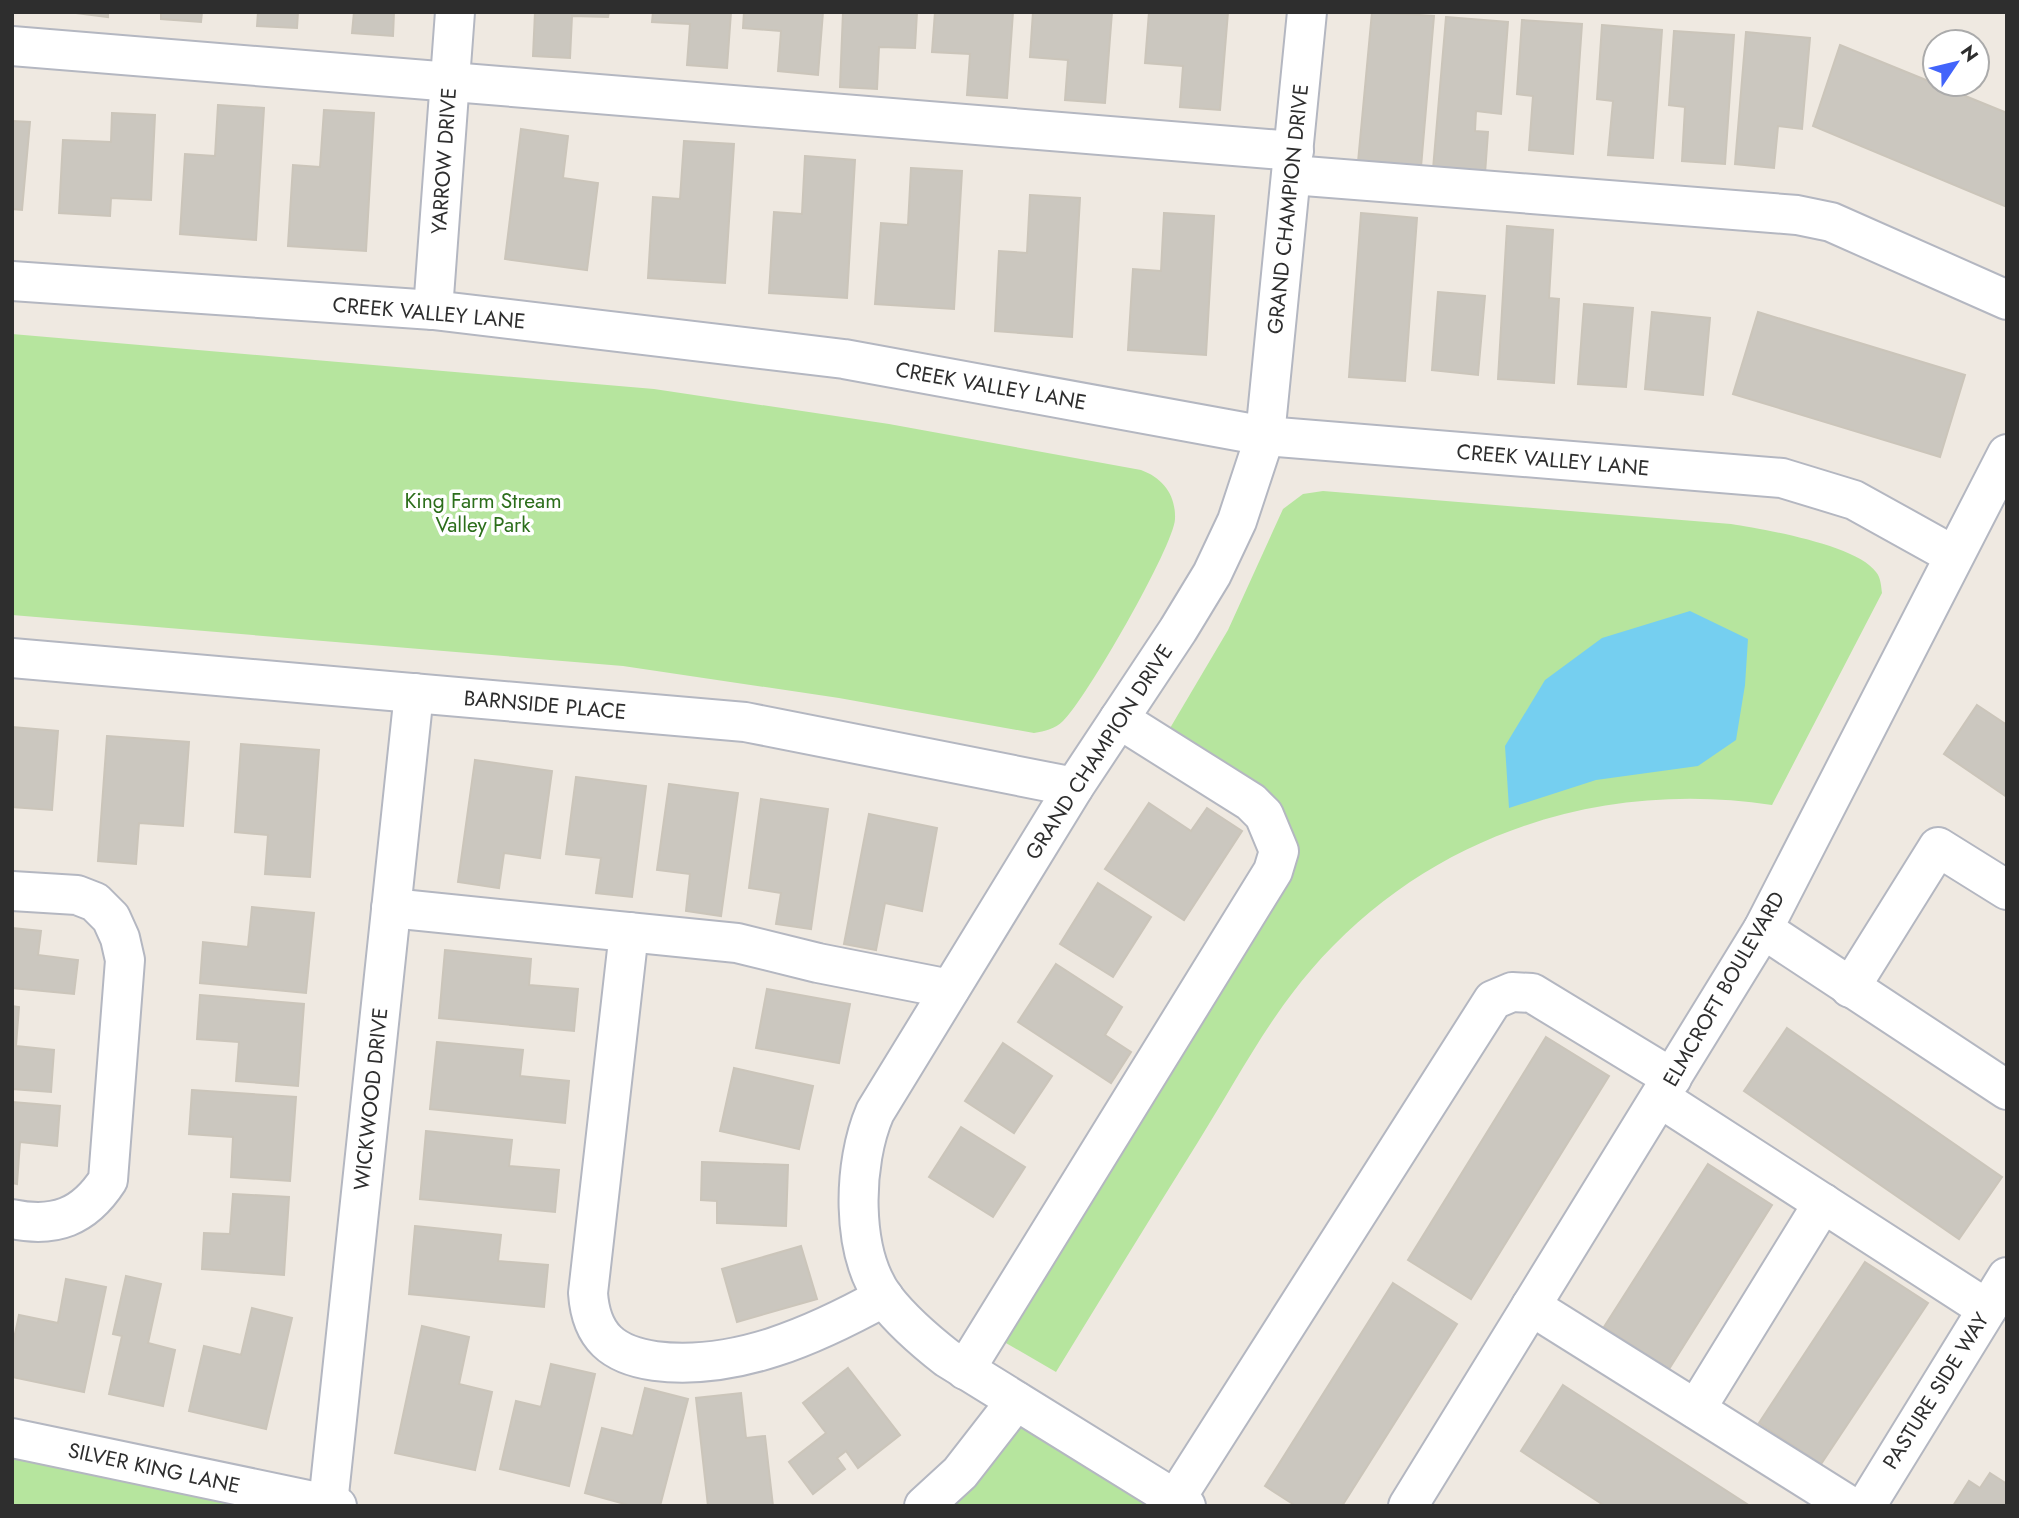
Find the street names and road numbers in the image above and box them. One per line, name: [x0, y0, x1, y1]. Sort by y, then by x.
street label: GRAND CHAMPION DRIVE: [1260, 82, 1316, 336]
street label: YARROW DRIVE: [424, 87, 464, 235]
street label: CREEK VALLEY LANE: [331, 290, 527, 336]
street label: CREEK VALLEY LANE: [893, 354, 1089, 418]
street label: CREEK VALLEY LANE: [1455, 437, 1651, 483]
street label: GRAND CHAMPION DRIVE: [1018, 638, 1180, 866]
street label: BARNSIDE PLACE: [463, 683, 627, 727]
street label: ELMCROFT BOULEVARD: [1656, 886, 1792, 1092]
street label: WICKWOOD DRIVE: [346, 1006, 396, 1192]
street label: PASTURE SIDE WAY: [1876, 1307, 1996, 1475]
street label: SILVER KING LANE: [65, 1435, 243, 1501]

